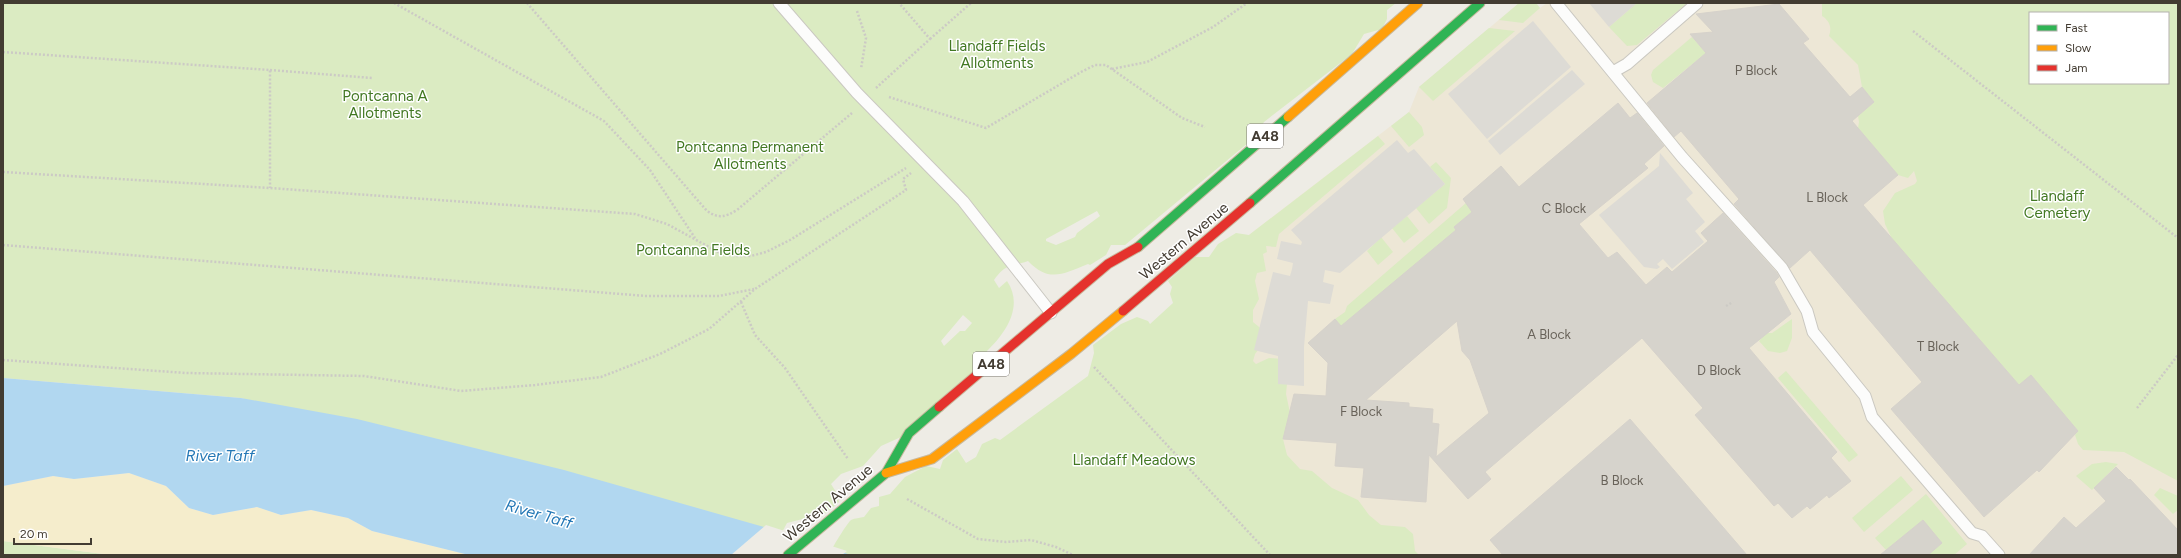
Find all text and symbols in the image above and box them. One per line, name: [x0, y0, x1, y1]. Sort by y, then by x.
legend: [2029, 12, 2169, 84]
text: Fast: [2065, 21, 2088, 35]
park label: Llandaff Fields Allotments: [948, 37, 1046, 72]
text: Slow: [2065, 41, 2092, 55]
text: Jam: [2065, 61, 2088, 75]
house number: P Block: [1735, 63, 1778, 78]
park label: Pontcanna A Allotments: [342, 87, 428, 122]
road number: A48: [1247, 124, 1283, 148]
park label: Pontcanna Permanent Allotments: [676, 138, 824, 173]
park label: Llandaff Cemetery: [2024, 187, 2090, 222]
house number: L Block: [1806, 190, 1849, 205]
street label: Western Avenue: [1136, 199, 1232, 283]
house number: C Block: [1542, 201, 1587, 216]
park label: Pontcanna Fields: [636, 241, 750, 259]
house number: A Block: [1527, 327, 1572, 342]
house number: T Block: [1917, 339, 1960, 354]
road number: A48: [973, 352, 1009, 376]
house number: D Block: [1697, 363, 1742, 378]
house number: F Block: [1340, 404, 1383, 419]
water label: River Taff: [185, 446, 257, 465]
park label: Llandaff Meadows: [1073, 451, 1195, 469]
street label: Western Avenue: [780, 461, 876, 545]
house number: B Block: [1601, 473, 1644, 488]
water label: River Taff: [503, 495, 577, 533]
scale bar: [14, 520, 91, 546]
text: 20 m: [20, 527, 48, 541]

